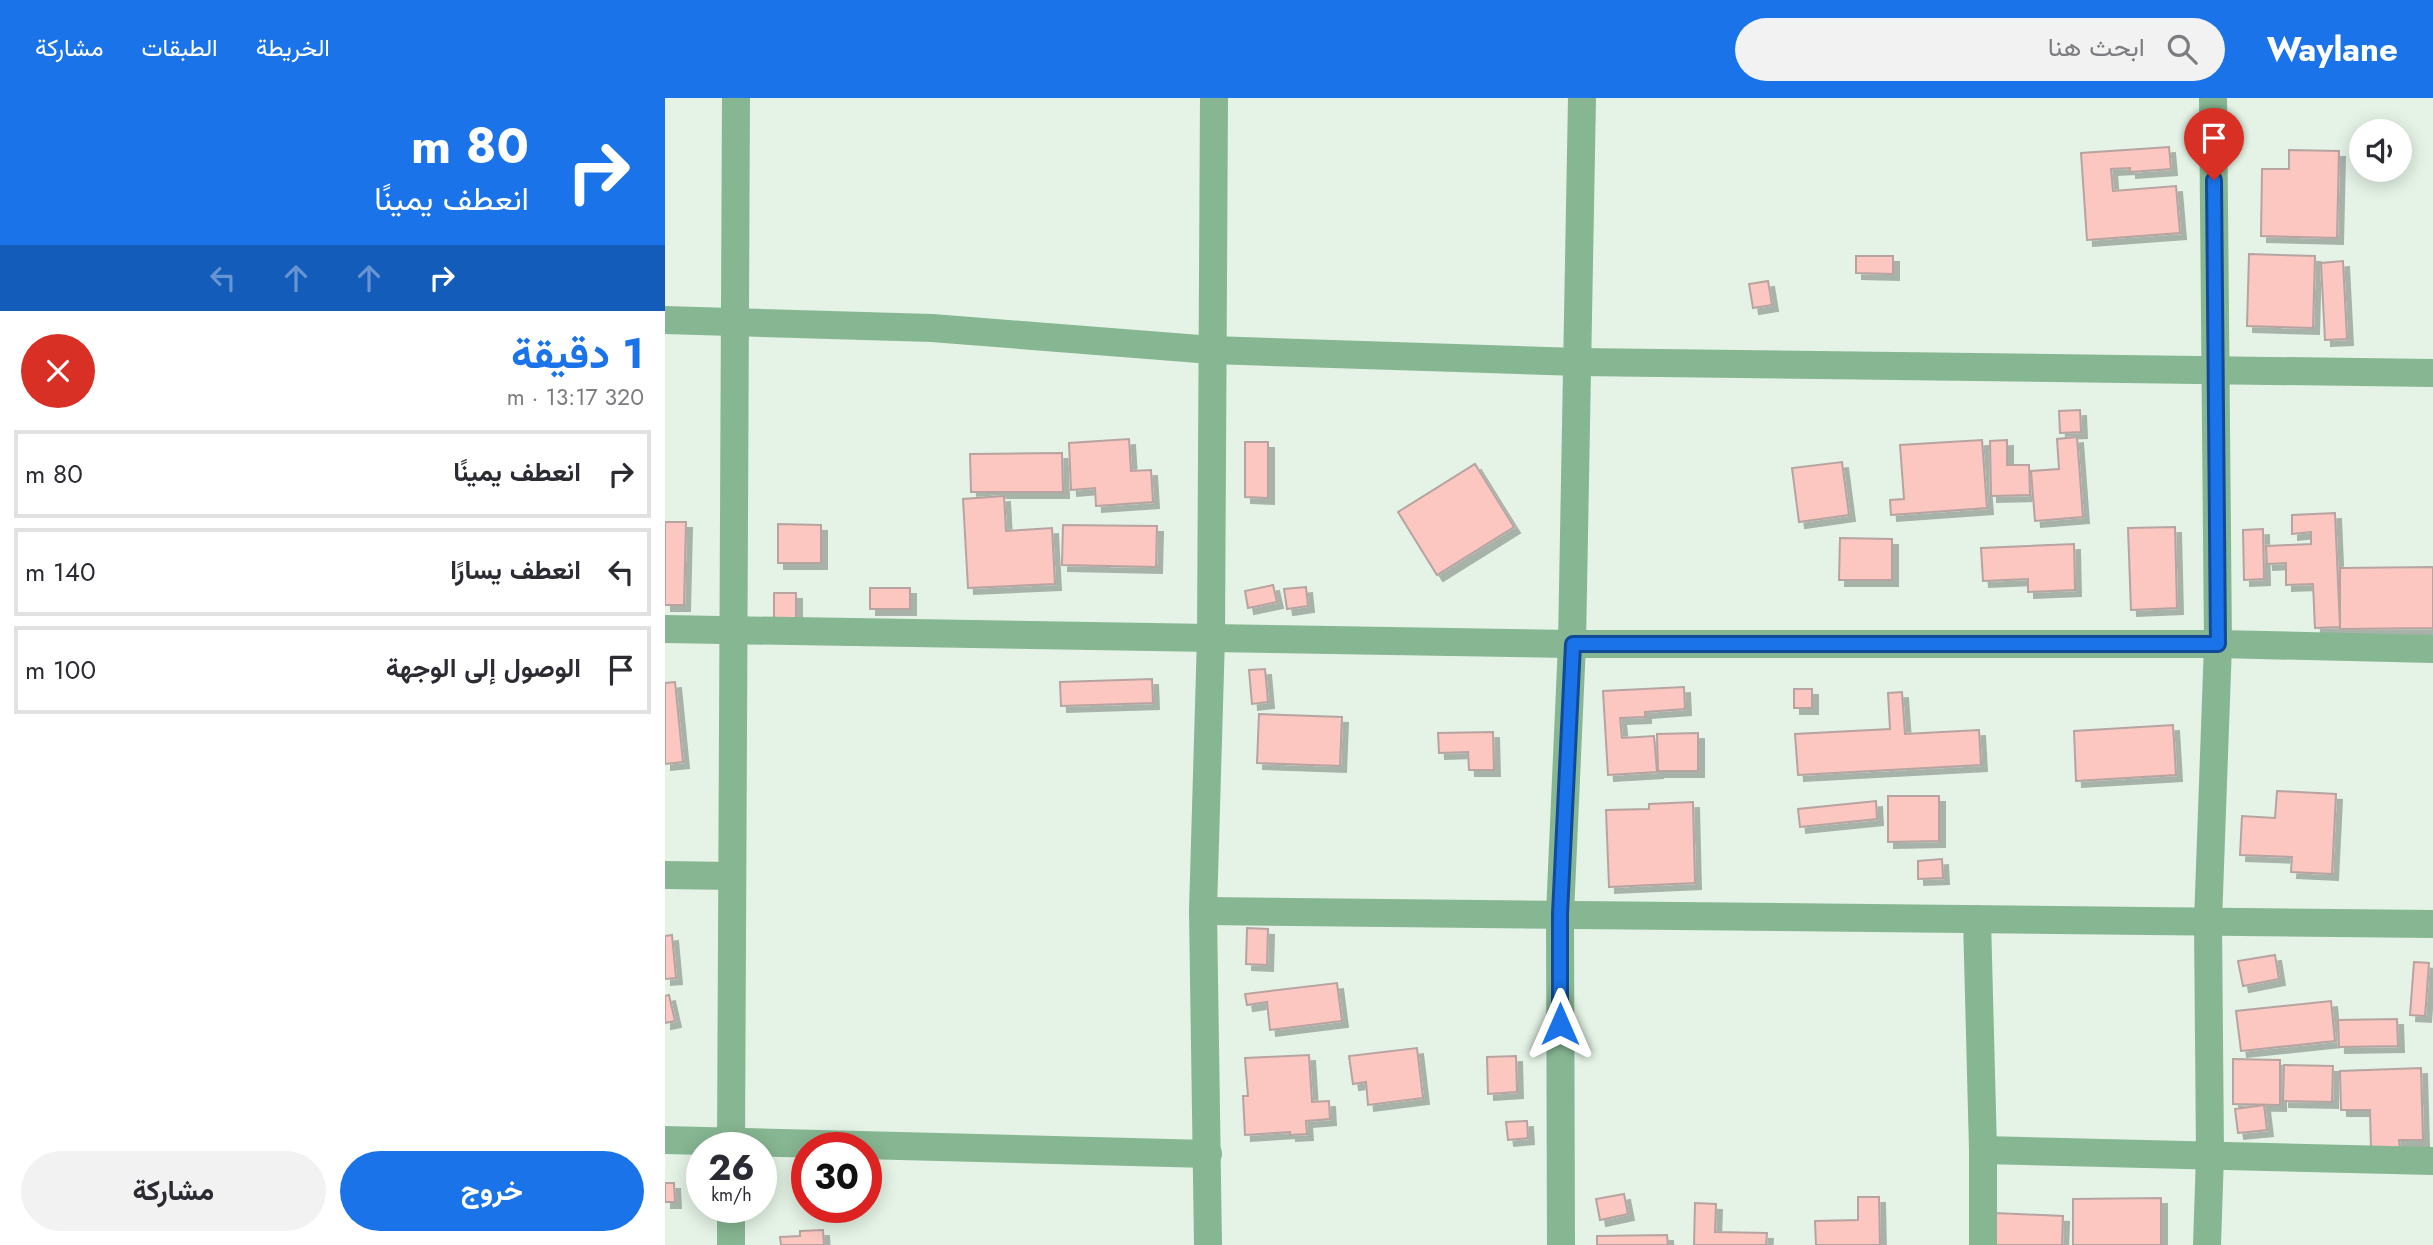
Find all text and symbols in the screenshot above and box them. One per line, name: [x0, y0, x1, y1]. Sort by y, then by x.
search box: [1735, 18, 2225, 81]
text: Waylane: [2267, 26, 2398, 73]
text: ابحث هنا: [2048, 28, 2145, 66]
text: مشاركة: [35, 30, 103, 65]
text: الطبقات: [141, 30, 218, 65]
text: الخريطة: [256, 30, 330, 65]
icon: search: [2163, 30, 2201, 68]
pin: [2184, 108, 2244, 180]
text: 80 m: [411, 111, 529, 181]
icon: arrive: [2195, 119, 2233, 157]
map controls: [2349, 119, 2412, 182]
button: sound: [2349, 119, 2412, 182]
icon: right: [553, 126, 644, 217]
text: انعطف يمينًا: [374, 176, 529, 222]
icon: left: [204, 259, 242, 297]
icon: ahead: [277, 259, 315, 297]
icon: ahead: [350, 259, 388, 297]
icon: right: [423, 259, 461, 297]
text: 1 دقيقة: [511, 323, 644, 384]
button: close: [21, 334, 95, 408]
text: 320 m · 13:17: [507, 380, 644, 414]
text: انعطف يمينًا: [453, 453, 581, 491]
text: 80 m: [25, 455, 83, 493]
icon: right: [602, 455, 640, 493]
text: انعطف يسارًا: [450, 551, 581, 589]
text: 140 m: [25, 553, 96, 591]
icon: left: [602, 553, 640, 591]
text: الوصول إلى الوجهة: [386, 649, 581, 687]
text: 100 m: [25, 651, 96, 689]
icon: arrive: [602, 651, 640, 689]
position arrow: [1523, 987, 1597, 1061]
speed limit sign: 30: [791, 1132, 882, 1223]
text: 26: [708, 1143, 755, 1193]
button: مشاركة: [21, 1151, 326, 1231]
button: خروج: [340, 1151, 644, 1231]
text: km/h: [711, 1182, 752, 1208]

